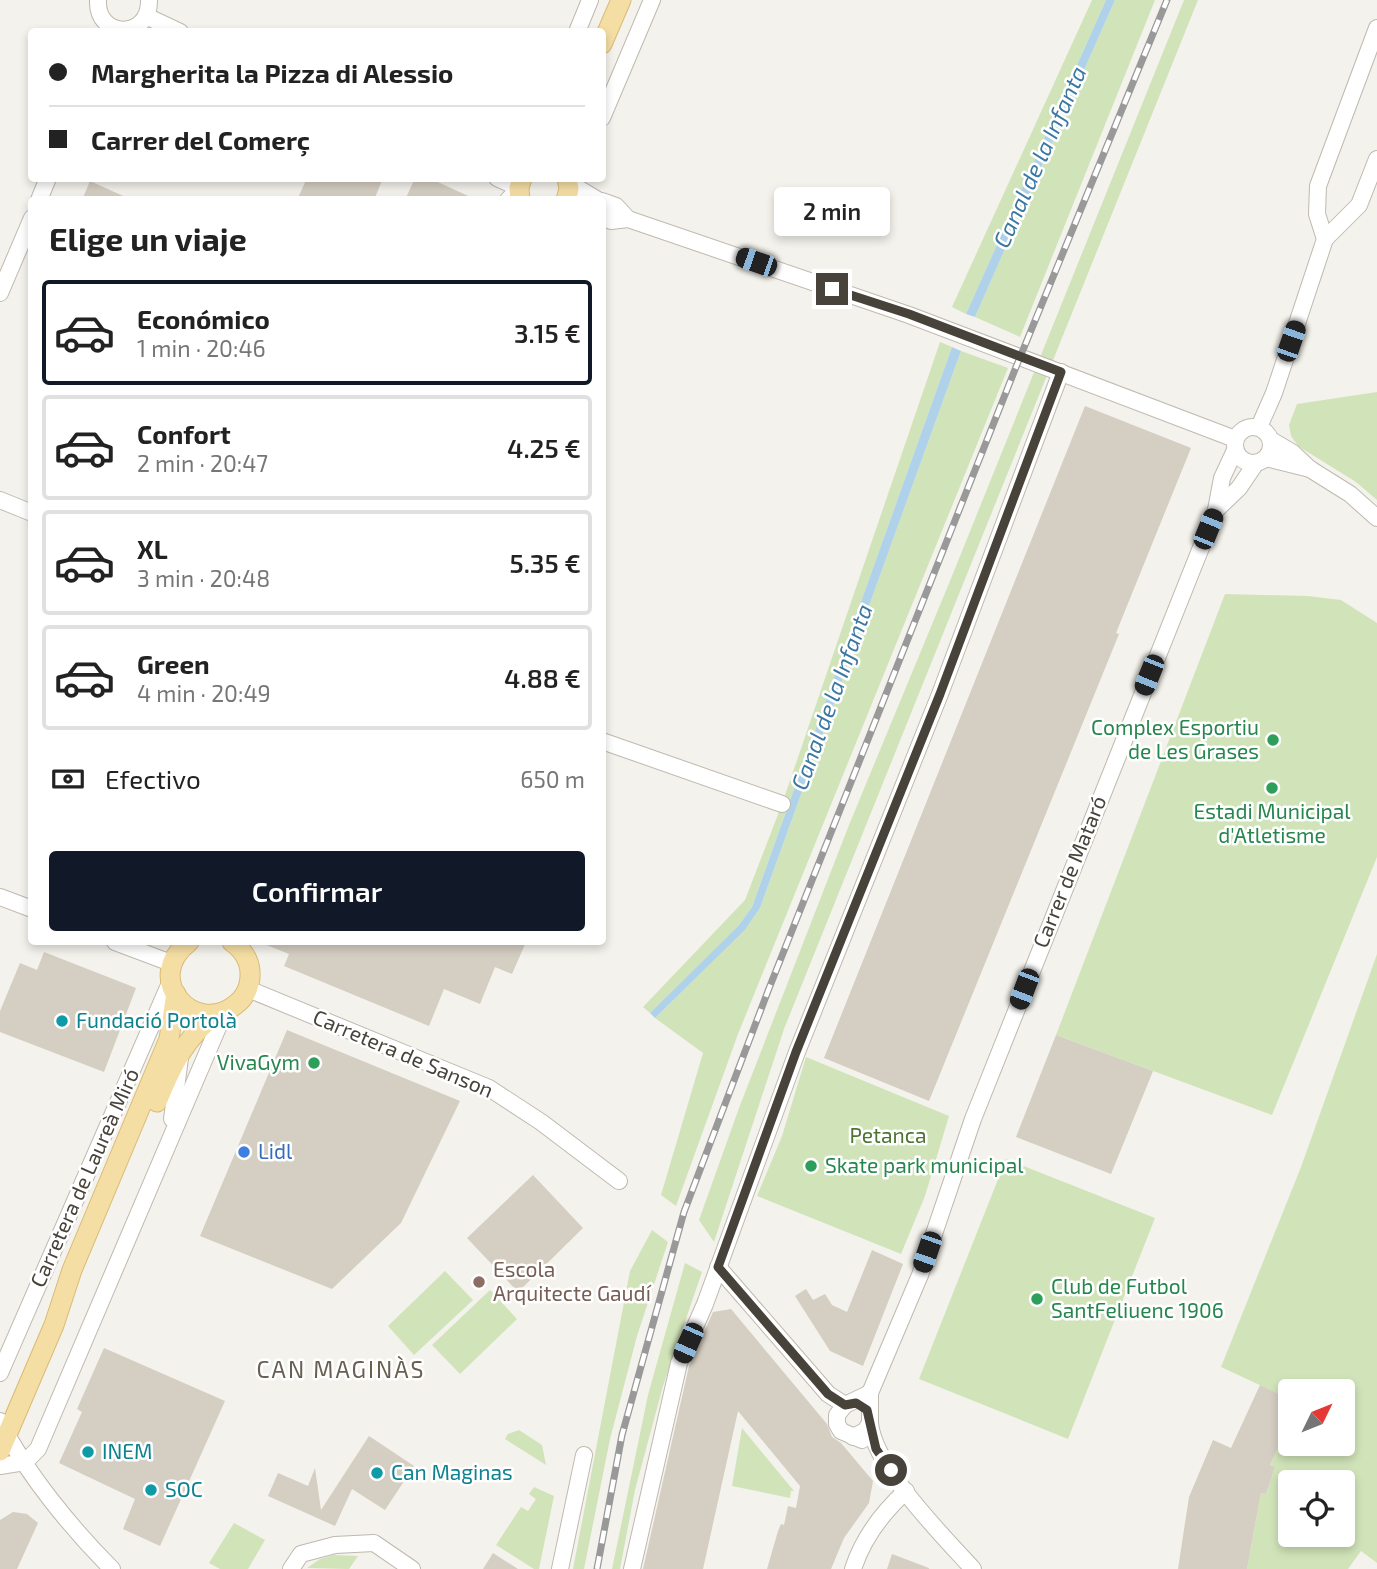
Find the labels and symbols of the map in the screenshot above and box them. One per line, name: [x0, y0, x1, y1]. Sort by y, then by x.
water label: Canal de la Infanta: [987, 62, 1092, 252]
callout: 2 min: [774, 188, 890, 236]
car: [733, 245, 780, 279]
route end: [816, 273, 848, 305]
car: [1275, 318, 1308, 364]
car: [1191, 506, 1226, 552]
water label: Canal de la Infanta: [784, 600, 878, 793]
car: [1132, 652, 1167, 698]
place label: Complex Esportiu de Les Grases: [1091, 714, 1259, 763]
marker: Complex Esportiu de Les Grases: [1265, 732, 1281, 748]
marker: Estadi Municipal d'Atletisme: [1264, 780, 1280, 796]
street label: Carrer de Mataró: [1027, 792, 1110, 951]
place label: Estadi Municipal d'Atletisme: [1193, 798, 1351, 847]
car: [1007, 966, 1042, 1012]
street label: Carretera de Sanson: [310, 1003, 498, 1102]
place label: Fundació Portolà: [76, 1007, 237, 1032]
marker: Fundació Portolà: [54, 1013, 70, 1029]
place label: VivaGym: [217, 1049, 300, 1074]
marker: VivaGym: [306, 1055, 322, 1071]
street label: Carretera de Laureà Miró: [24, 1064, 143, 1291]
park label: Petanca: [849, 1122, 927, 1147]
place label: Lidl: [258, 1138, 293, 1163]
marker: Lidl: [236, 1144, 252, 1160]
place label: Skate park municipal: [825, 1152, 1024, 1177]
marker: Skate park municipal: [803, 1158, 819, 1174]
car: [911, 1229, 944, 1275]
place label: Escola Arquitecte Gaudí: [493, 1256, 652, 1305]
place label: Club de Futbol SantFeliuenc 1906: [1051, 1273, 1224, 1322]
marker: Escola Arquitecte Gaudí: [471, 1274, 487, 1290]
marker: Club de Futbol SantFeliuenc 1906: [1029, 1291, 1045, 1307]
car: [670, 1320, 707, 1366]
district label: CAN MAGINÀS: [256, 1355, 426, 1383]
north arrow: [1278, 1379, 1354, 1456]
place label: INEM: [102, 1438, 152, 1463]
marker: INEM: [80, 1444, 96, 1460]
route start: [875, 1454, 907, 1486]
place label: Can Maginas: [391, 1459, 513, 1484]
marker: Can Maginas: [369, 1465, 385, 1481]
place label: SOC: [165, 1476, 203, 1501]
marker: SOC: [143, 1482, 159, 1498]

